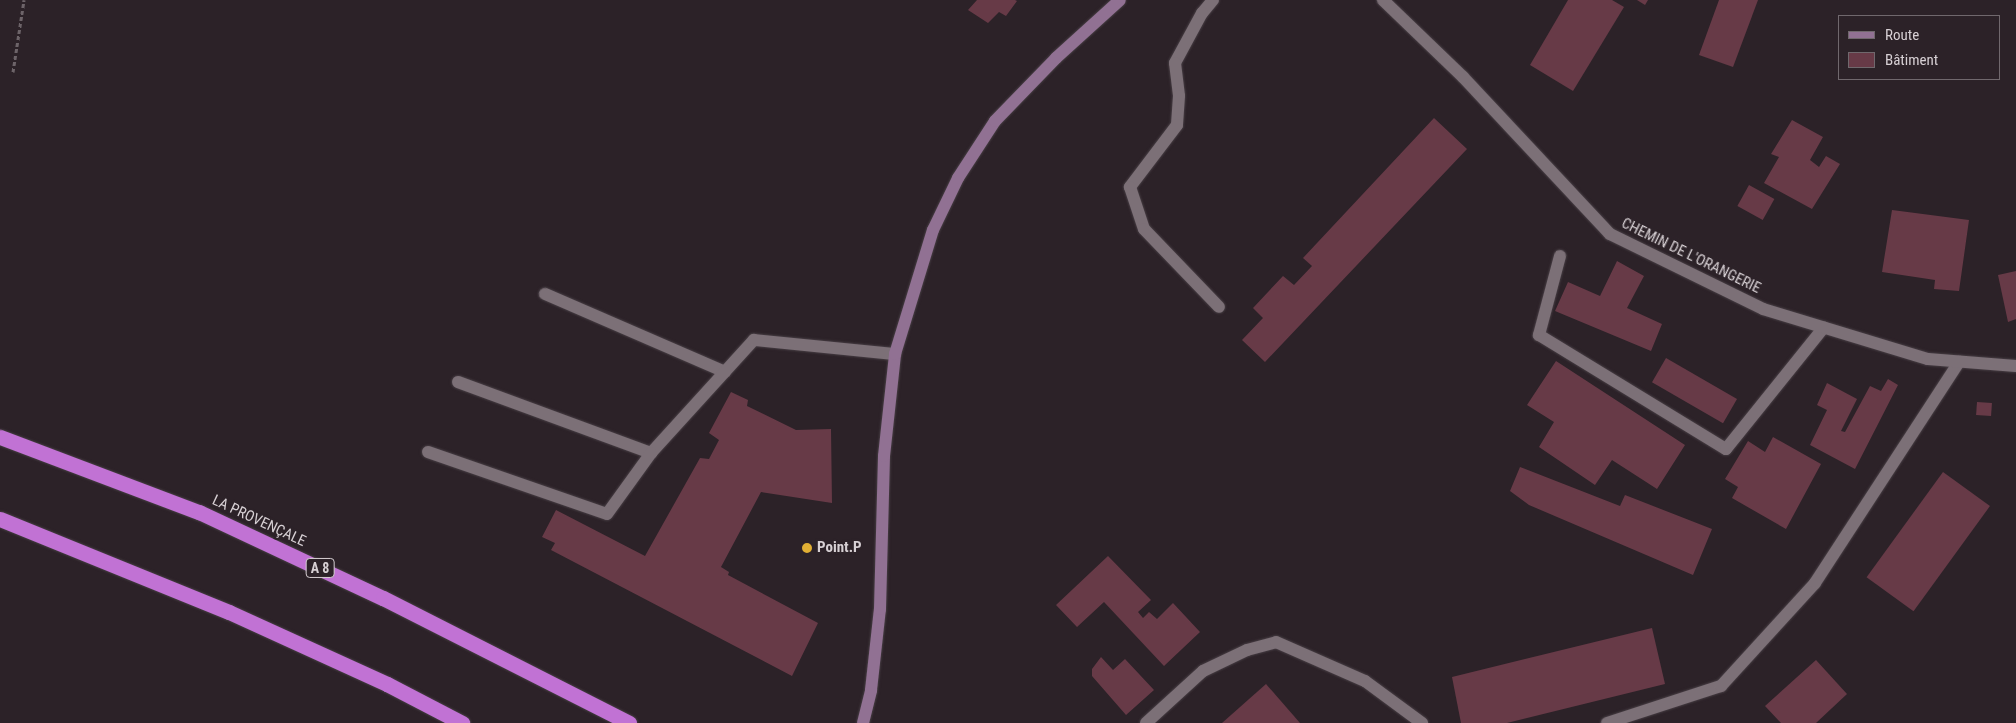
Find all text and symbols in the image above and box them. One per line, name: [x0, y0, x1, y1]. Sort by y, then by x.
legend: [1838, 15, 2001, 80]
text: Route: [1885, 26, 1919, 44]
text: Bâtiment: [1885, 51, 1938, 69]
street label: CHEMIN DE L'ORANGERIE: [1618, 214, 1764, 298]
street label: LA PROVENÇALE: [209, 491, 309, 551]
place label: Point.P: [817, 539, 862, 557]
marker: Point.P: [801, 542, 813, 554]
road number: A 8: [305, 556, 335, 580]

